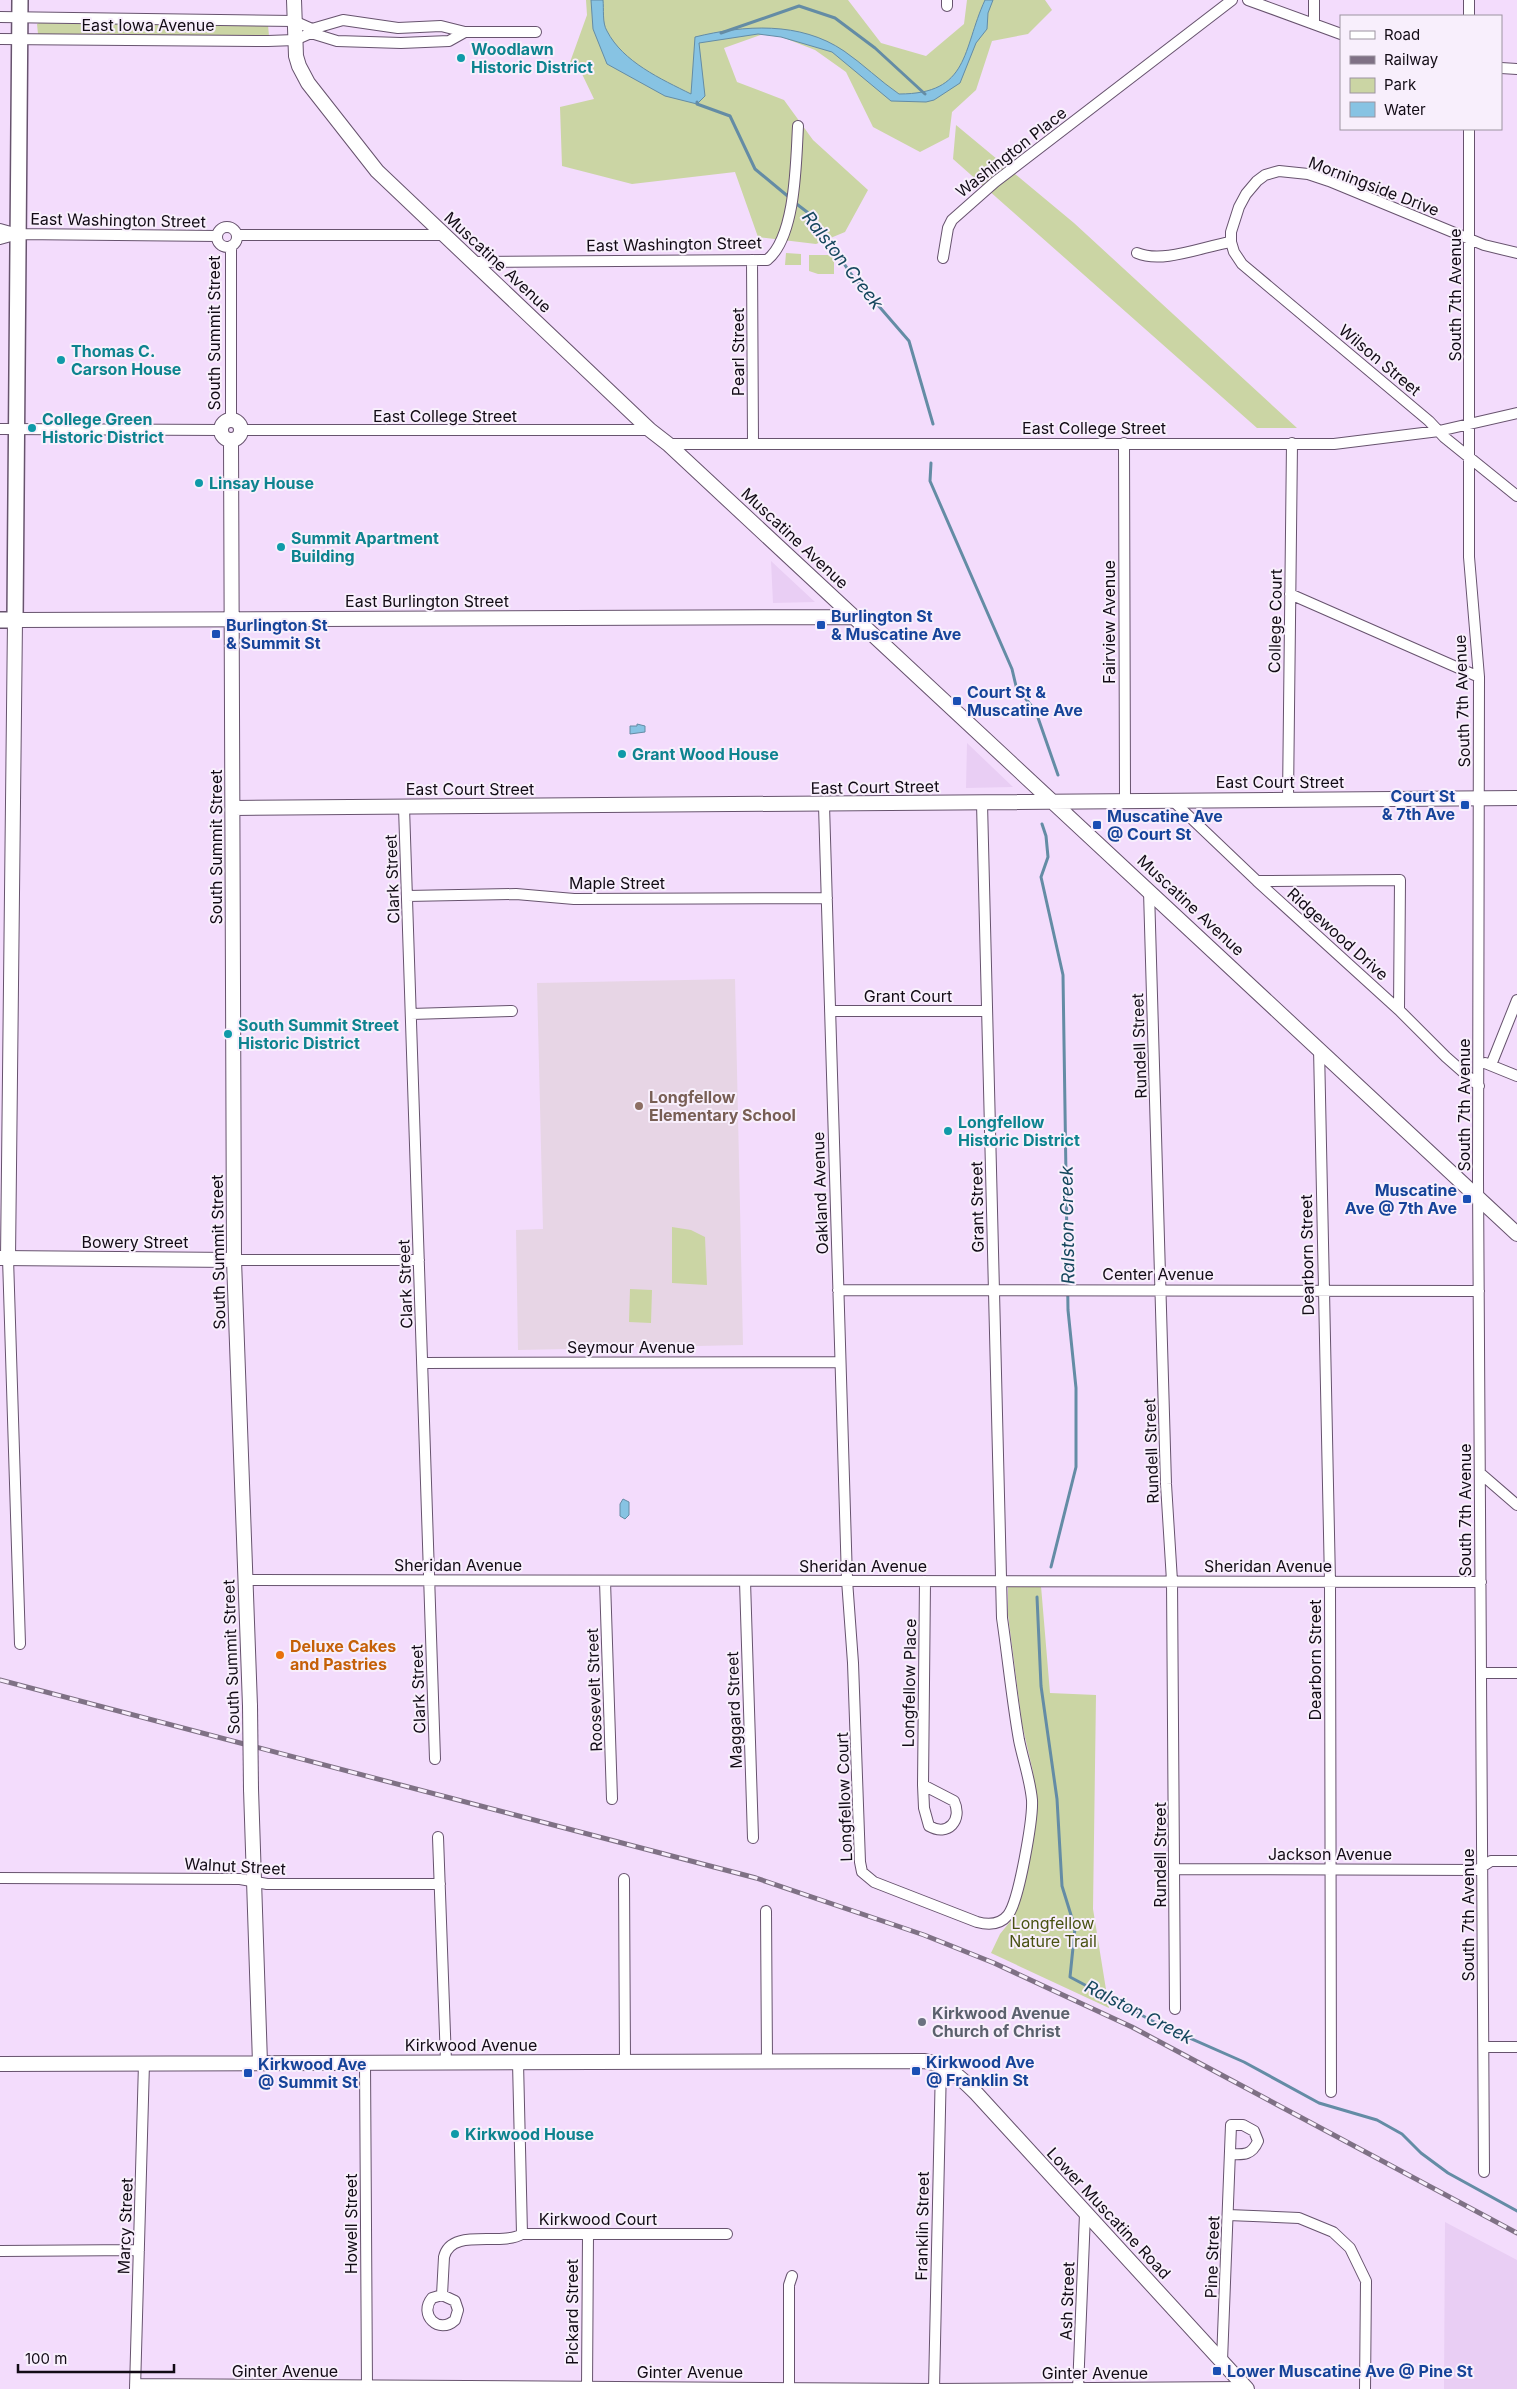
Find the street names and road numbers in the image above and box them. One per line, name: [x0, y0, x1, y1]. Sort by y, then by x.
street label: East Iowa Avenue: [81, 15, 215, 35]
street label: Washington Place: [952, 103, 1070, 201]
street label: Morningside Drive: [1306, 152, 1442, 220]
street label: Muscatine Avenue: [440, 207, 556, 317]
street label: East Washington Street: [30, 208, 206, 232]
street label: South 7th Avenue: [1445, 229, 1465, 361]
street label: East Washington Street: [586, 232, 762, 256]
street label: South Summit Street: [204, 255, 224, 411]
street label: Pearl Street: [728, 308, 748, 396]
street label: Wilson Street: [1335, 320, 1425, 400]
street label: East College Street: [373, 406, 517, 426]
street label: East College Street: [1022, 418, 1166, 438]
street label: Muscatine Avenue: [737, 483, 853, 593]
street label: Fairview Avenue: [1099, 560, 1119, 684]
street label: College Court: [1264, 569, 1286, 673]
street label: East Burlington Street: [345, 591, 509, 611]
street label: South 7th Avenue: [1450, 634, 1474, 768]
street label: South Summit Street: [206, 769, 226, 925]
street label: East Court Street: [1216, 772, 1344, 792]
street label: East Court Street: [810, 776, 940, 798]
street label: East Court Street: [406, 779, 534, 799]
street label: Clark Street: [380, 834, 404, 924]
street label: Muscatine Avenue: [1133, 850, 1249, 960]
street label: Maple Street: [569, 873, 665, 893]
street label: Ridgewood Drive: [1283, 883, 1393, 985]
street label: Grant Court: [864, 986, 952, 1006]
street label: Rundell Street: [1127, 993, 1151, 1099]
street label: South 7th Avenue: [1454, 1039, 1474, 1171]
street label: Oakland Avenue: [808, 1131, 832, 1255]
street label: Grant Street: [966, 1161, 988, 1253]
street label: South Summit Street: [207, 1174, 229, 1330]
street label: Dearborn Street: [1296, 1194, 1318, 1316]
street label: Bowery Street: [82, 1232, 188, 1252]
street label: Clark Street: [393, 1239, 417, 1329]
street label: Center Avenue: [1102, 1264, 1214, 1284]
street label: Seymour Avenue: [567, 1337, 695, 1357]
street label: Rundell Street: [1139, 1398, 1163, 1504]
street label: South 7th Avenue: [1455, 1444, 1475, 1576]
street label: Sheridan Avenue: [394, 1555, 522, 1575]
street label: Sheridan Avenue: [799, 1556, 927, 1576]
street label: Sheridan Avenue: [1204, 1556, 1332, 1576]
street label: South Summit Street: [218, 1579, 244, 1735]
street label: Dearborn Street: [1305, 1599, 1325, 1721]
street label: Longfellow Place: [898, 1618, 920, 1748]
street label: Roosevelt Street: [582, 1628, 606, 1752]
street label: Clark Street: [406, 1644, 430, 1734]
street label: Maggard Street: [722, 1651, 746, 1769]
street label: Longfellow Court: [832, 1732, 856, 1862]
street label: Rundell Street: [1150, 1802, 1170, 1908]
street label: Jackson Avenue: [1268, 1844, 1392, 1864]
street label: South 7th Avenue: [1458, 1849, 1478, 1981]
street label: Walnut Street: [184, 1853, 286, 1879]
street label: Kirkwood Avenue: [405, 2035, 537, 2055]
street label: Lower Muscatine Road: [1043, 2143, 1175, 2283]
street label: Franklin Street: [911, 2171, 933, 2281]
street label: Howell Street: [341, 2174, 361, 2274]
street label: Marcy Street: [113, 2177, 137, 2275]
street label: Kirkwood Court: [539, 2209, 657, 2229]
street label: Pine Street: [1201, 2215, 1223, 2299]
street label: Pickard Street: [562, 2259, 582, 2365]
street label: Ash Street: [1056, 2261, 1078, 2341]
street label: Ginter Avenue: [232, 2361, 338, 2381]
street label: Ginter Avenue: [637, 2362, 743, 2382]
street label: Ginter Avenue: [1042, 2363, 1148, 2383]

